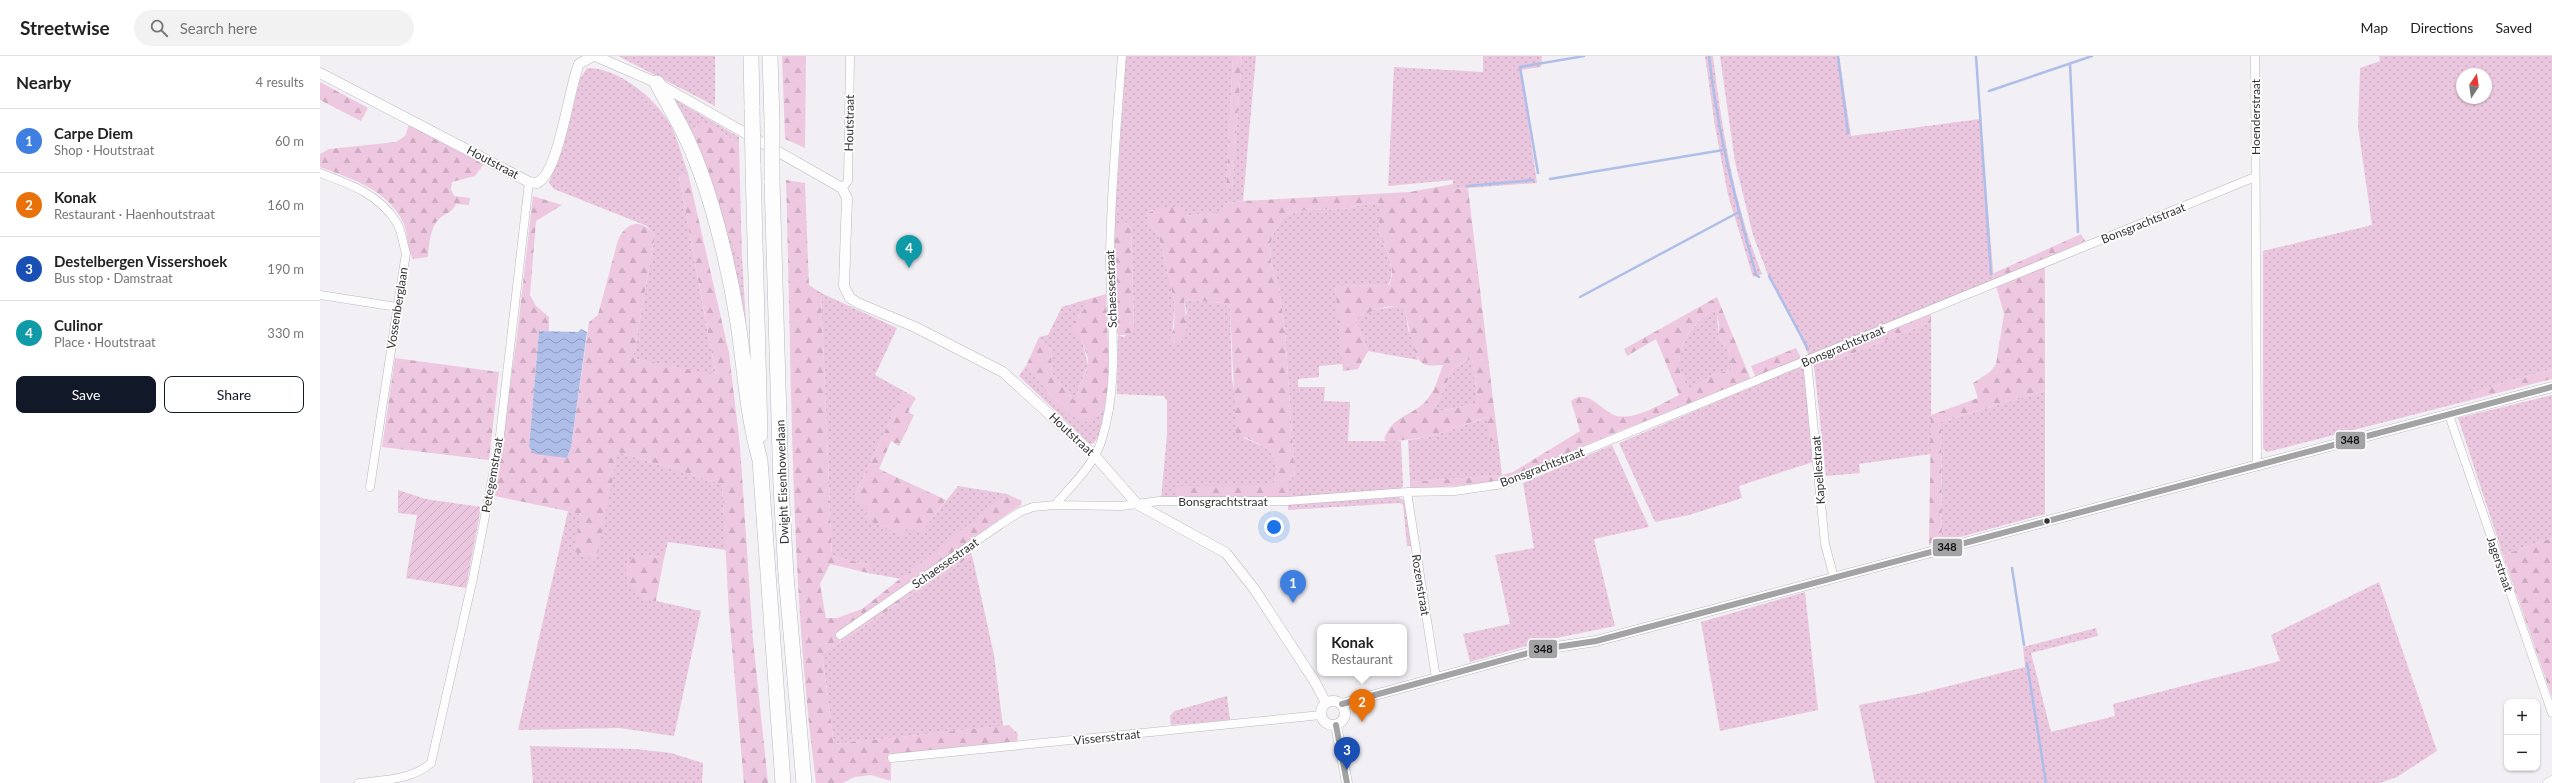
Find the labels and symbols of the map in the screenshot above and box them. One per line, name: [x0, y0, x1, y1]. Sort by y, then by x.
north arrow: [2456, 68, 2492, 104]
street label: Hoenderstraat: [2248, 78, 2263, 155]
street label: Houtstraat: [841, 94, 857, 151]
street label: Houtstraat: [464, 142, 522, 182]
street label: Bonsgrachtstraat: [2099, 199, 2188, 247]
pin: 4: [896, 235, 922, 268]
street label: Schaessestraat: [1102, 249, 1120, 328]
street label: Vossenberglaan: [383, 266, 411, 350]
street label: Bonsgrachtstraat: [1799, 321, 1888, 370]
street label: Houtstraat: [1046, 409, 1098, 459]
street label: Dwight Eisenhowerlaan: [772, 419, 792, 545]
line badge: 348: [2335, 431, 2366, 450]
text: 348: [2340, 433, 2360, 446]
street label: Kapellestraat: [1808, 434, 1828, 505]
street label: Petegemstraat: [478, 436, 506, 514]
street label: Bonsgrachtstraat: [1498, 444, 1587, 490]
street label: Bonsgrachtstraat: [1178, 494, 1268, 509]
unlabelled marker: [2042, 516, 2052, 526]
your location: [1264, 517, 1284, 537]
street label: Schaessestraat: [909, 534, 982, 591]
street label: Jagerstraat: [2484, 534, 2517, 594]
line badge: 348: [1932, 538, 1963, 557]
text: 348: [1937, 540, 1957, 553]
street label: Rozenstraat: [1409, 553, 1433, 618]
pin: 1: [1280, 570, 1306, 603]
line badge: 348: [1528, 639, 1558, 659]
text: 348: [1533, 642, 1553, 655]
pin: 2: [1349, 689, 1375, 722]
street label: Vissersstraat: [1073, 726, 1142, 748]
pin: 3: [1334, 737, 1360, 770]

